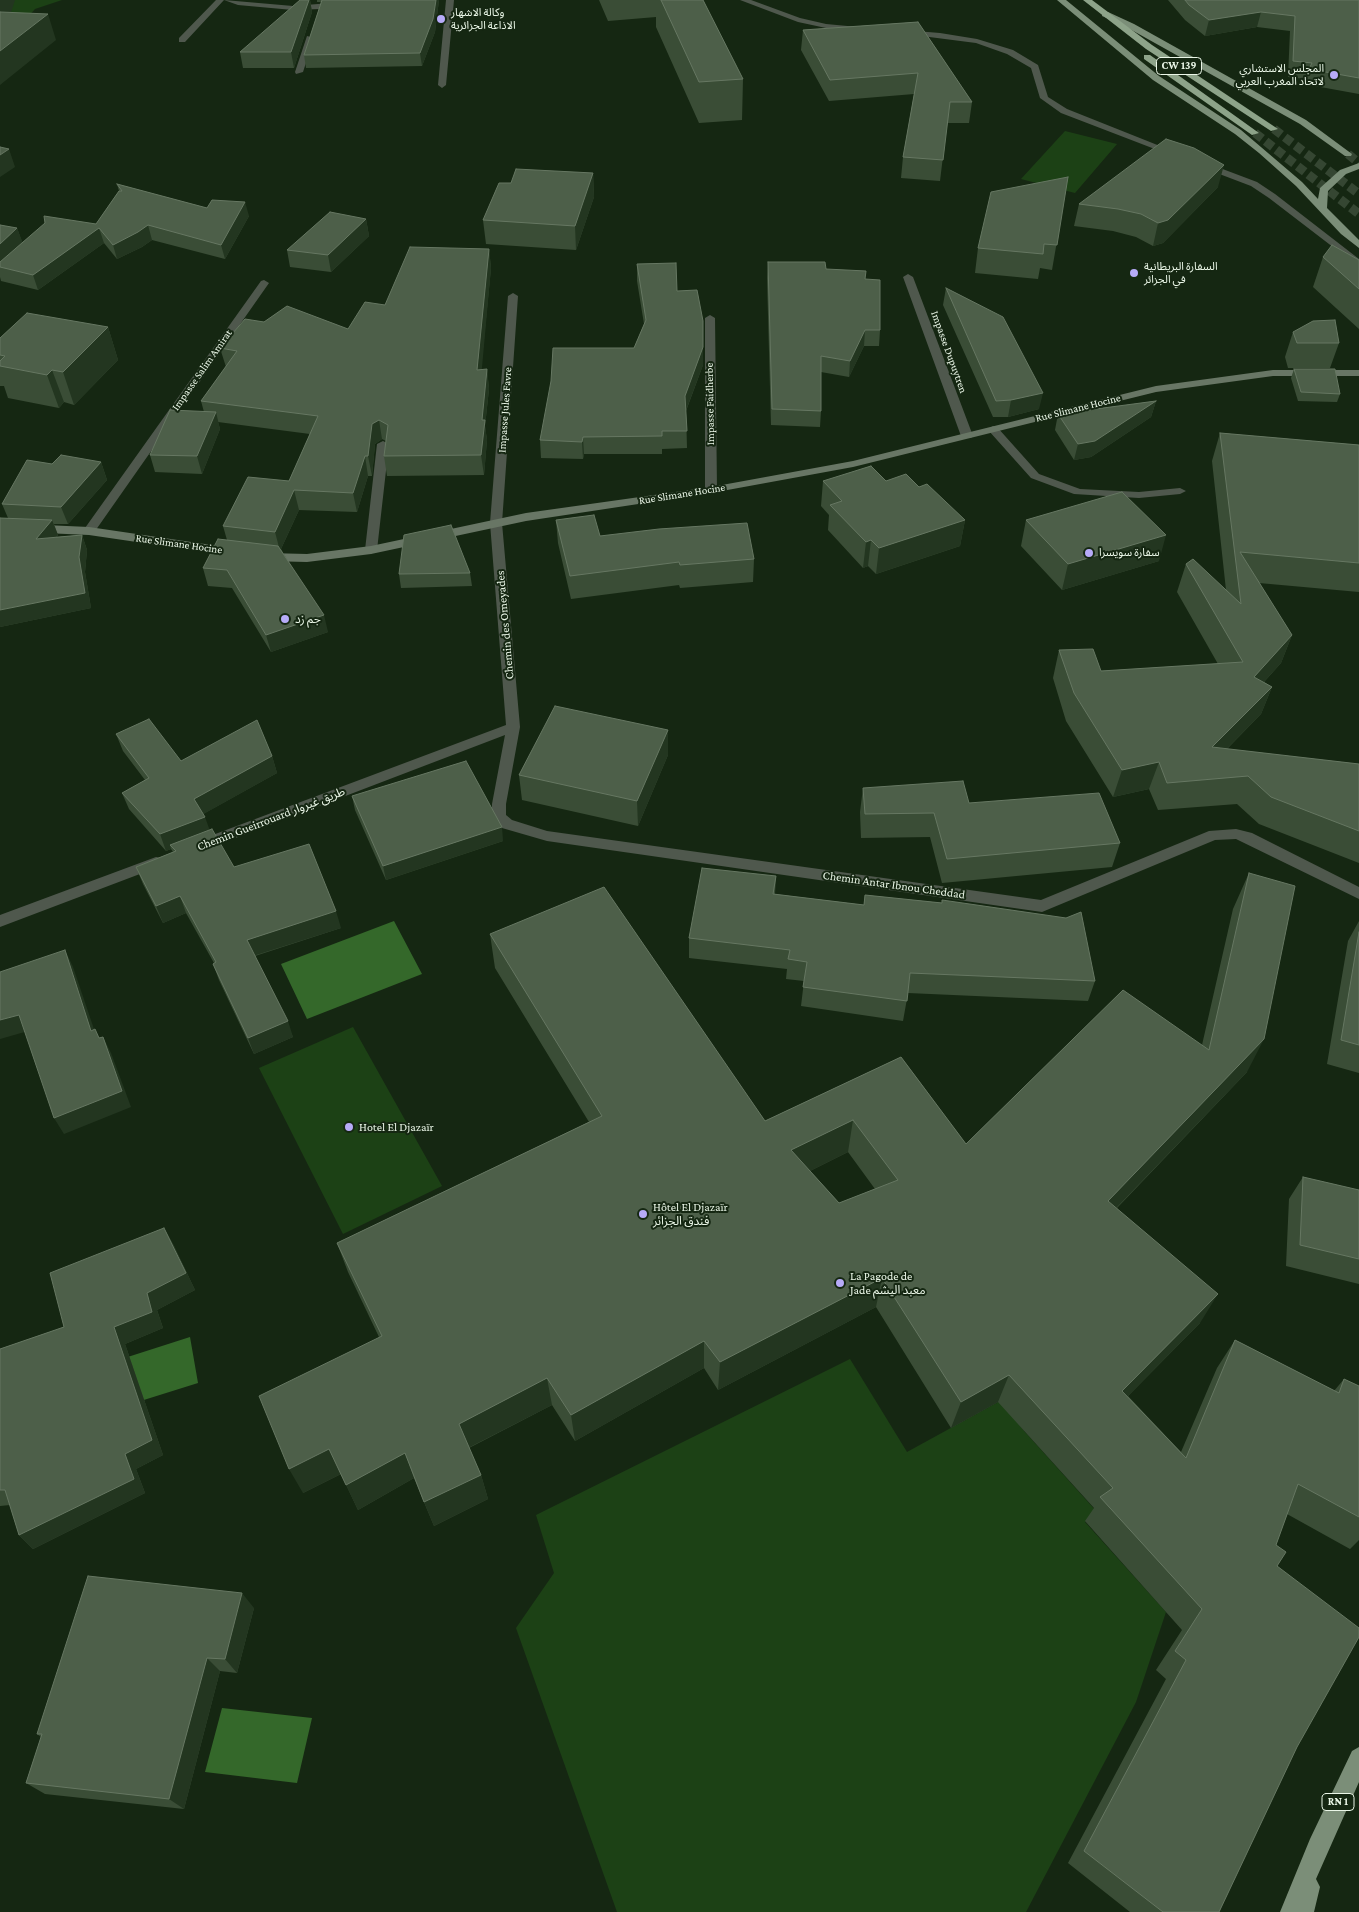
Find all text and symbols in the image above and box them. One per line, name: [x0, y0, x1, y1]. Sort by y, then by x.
place label: وكالة الاشهار الاذاعة الجزائرية: [451, 6, 516, 32]
marker: وكالة الاشهار الاذاعة الجزائرية: [435, 13, 447, 25]
road number: CW 139: [1156, 58, 1202, 74]
place label: المجلس الاستشاري لاتحاد المغرب العربي: [1236, 62, 1324, 88]
marker: المجلس الاستشاري لاتحاد المغرب العربي: [1328, 69, 1340, 81]
place label: السفارة البريطانية في الجزائر: [1144, 260, 1218, 286]
marker: السفارة البريطانية في الجزائر: [1128, 267, 1140, 279]
street label: Impasse Dupuytren: [928, 309, 970, 395]
street label: Impasse Salim Amirat: [169, 327, 235, 413]
street label: Impasse Faidherbe: [703, 363, 717, 445]
street label: Impasse Jules Favre: [495, 367, 515, 453]
street label: Rue Slimane Hocine: [1034, 391, 1122, 425]
street label: Rue Slimane Hocine: [638, 481, 726, 507]
street label: Rue Slimane Hocine: [135, 531, 223, 557]
place label: سفارة سويسرا: [1099, 546, 1160, 560]
marker: سفارة سويسرا: [1083, 547, 1095, 559]
street label: Chemin des Omeyades: [493, 570, 517, 680]
place label: جم زد: [295, 612, 321, 626]
marker: جم زد: [279, 613, 291, 625]
street label: Chemin Gueirrouard طريق غيروار: [195, 784, 347, 854]
street label: Chemin Antar Ibnou Cheddad: [822, 868, 966, 902]
place label: Hotel El Djazaïr: [359, 1120, 434, 1134]
marker: Hotel El Djazaïr: [343, 1121, 355, 1133]
place label: Hôtel El Djazaïr فندق الجزائر: [653, 1200, 728, 1228]
marker: Hôtel El Djazaïr فندق الجزائر: [637, 1208, 649, 1220]
place label: La Pagode de Jade معبد اليشم: [850, 1269, 926, 1297]
marker: La Pagode de Jade معبد اليشم: [834, 1277, 846, 1289]
road number: RN 1: [1322, 1794, 1354, 1810]

